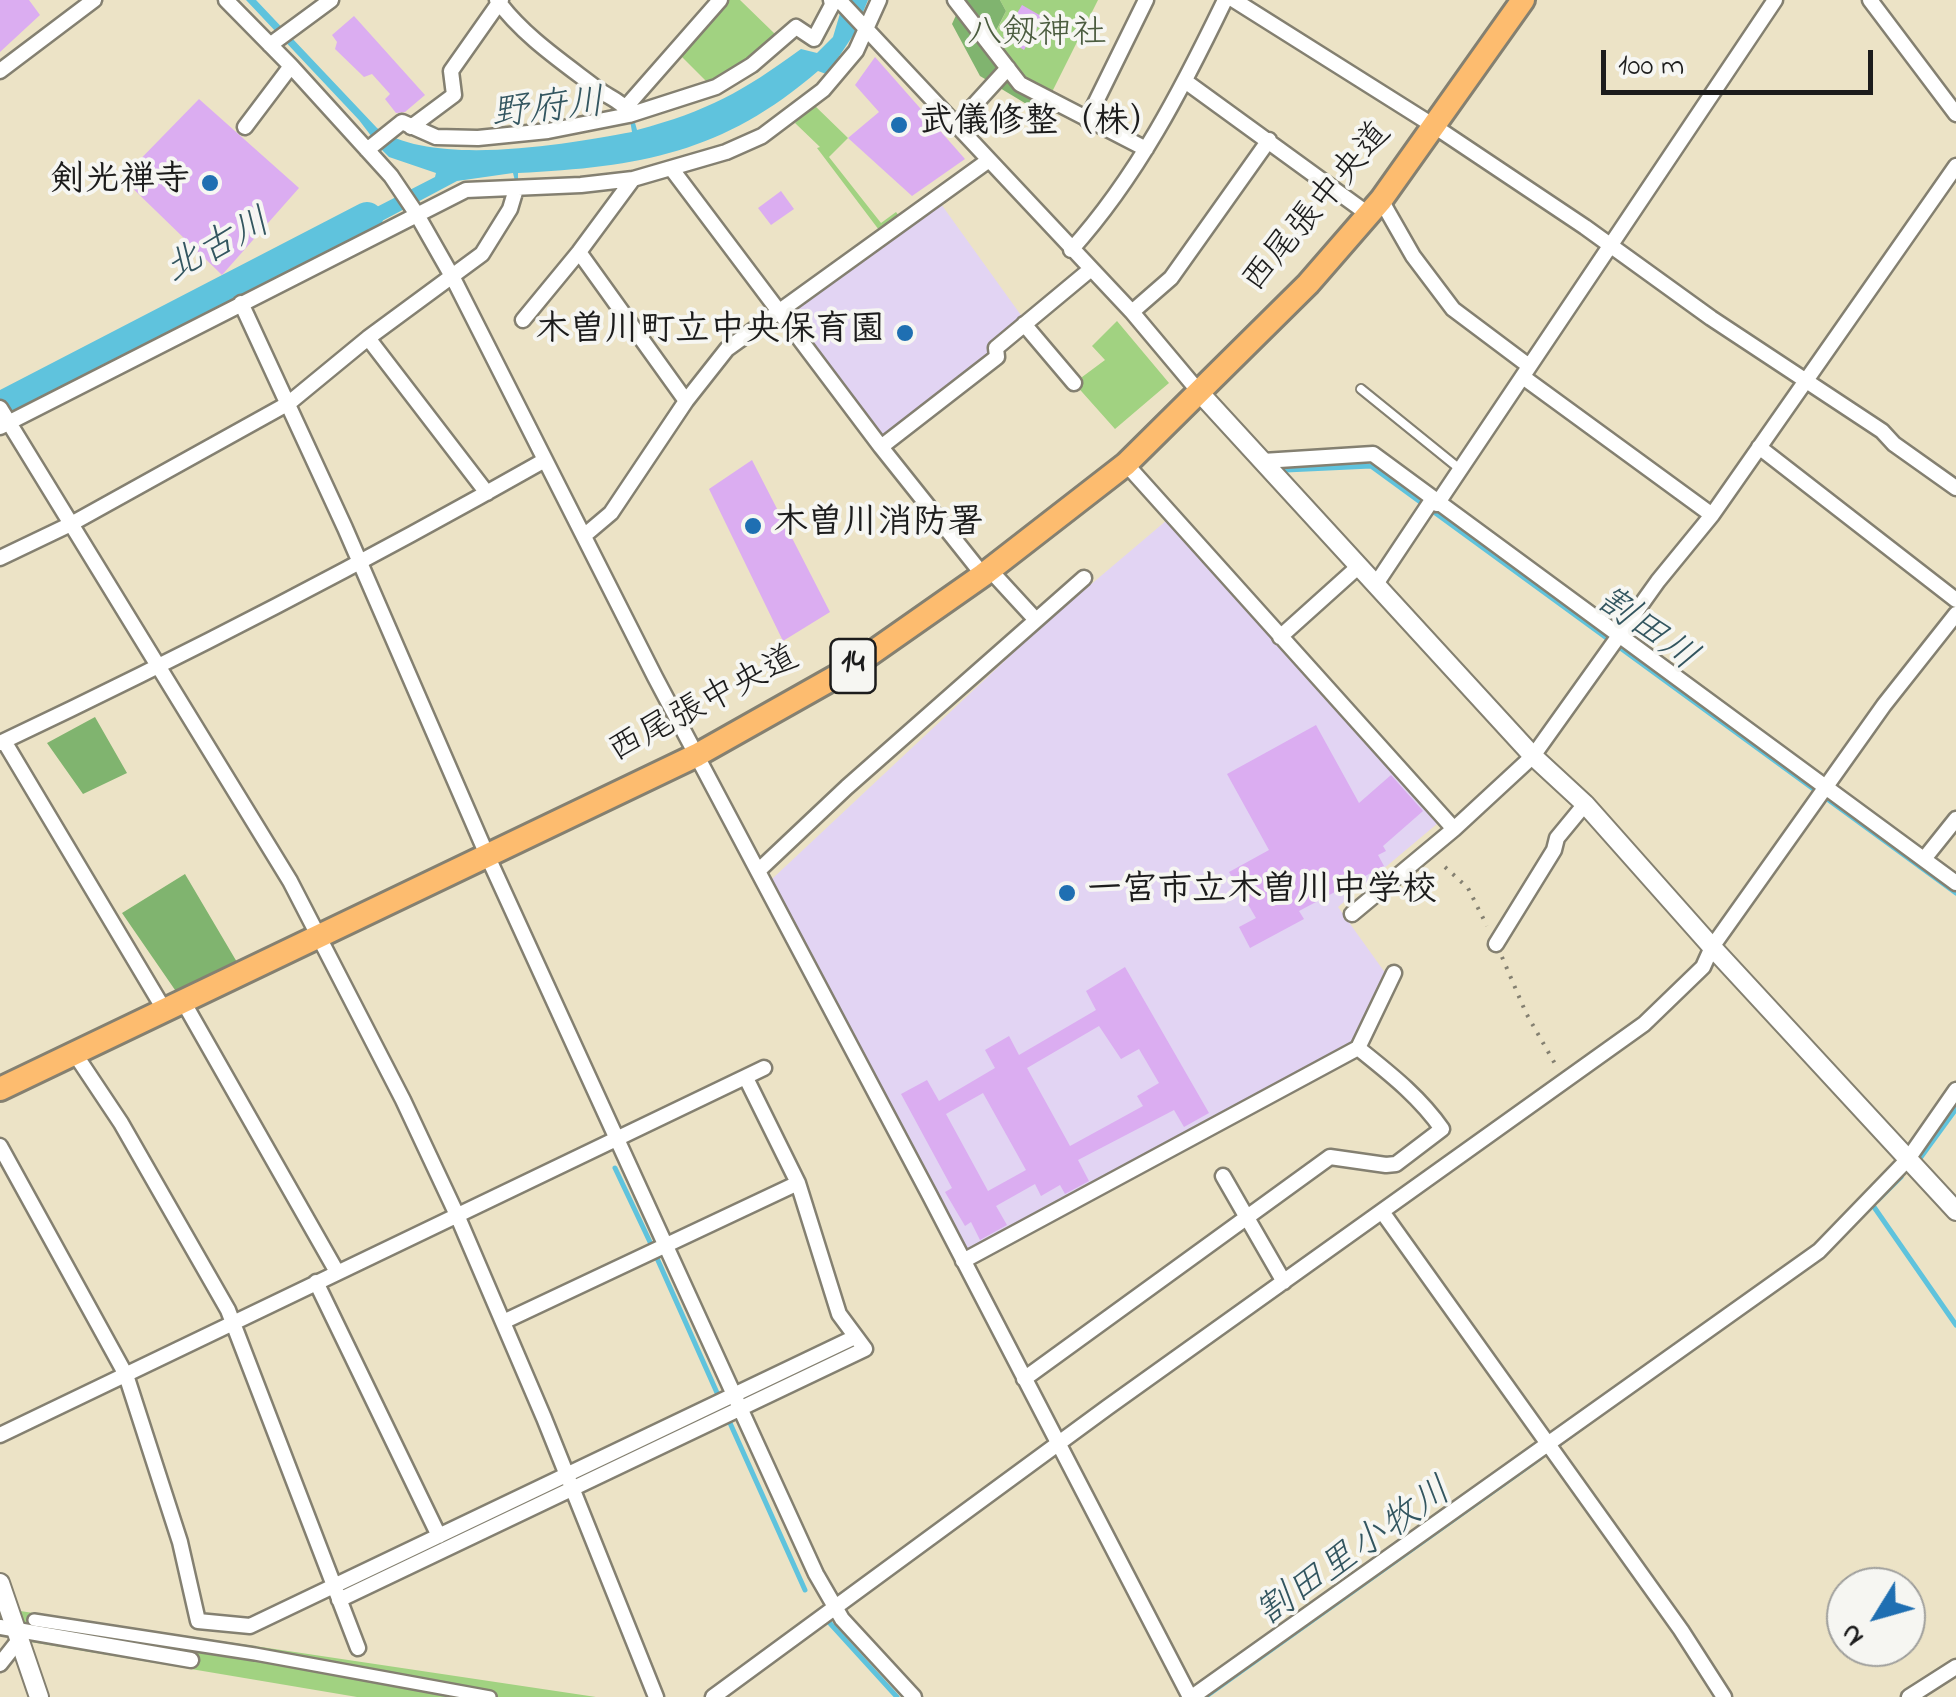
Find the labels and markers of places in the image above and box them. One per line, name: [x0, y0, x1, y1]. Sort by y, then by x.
place label: 武儀修整（株）: [919, 104, 1164, 146]
marker: 武儀修整（株）: [888, 114, 910, 136]
place label: 剣光禅寺: [50, 162, 190, 204]
marker: 剣光禅寺: [199, 172, 221, 194]
place label: 木曽川町立中央保育園: [535, 312, 885, 354]
marker: 木曽川町立中央保育園: [894, 322, 916, 344]
place label: 木曽川消防署: [773, 505, 983, 547]
marker: 木曽川消防署: [742, 515, 764, 537]
place label: 一宮市立木曽川中学校: [1087, 872, 1437, 914]
marker: 一宮市立木曽川中学校: [1056, 882, 1078, 904]

